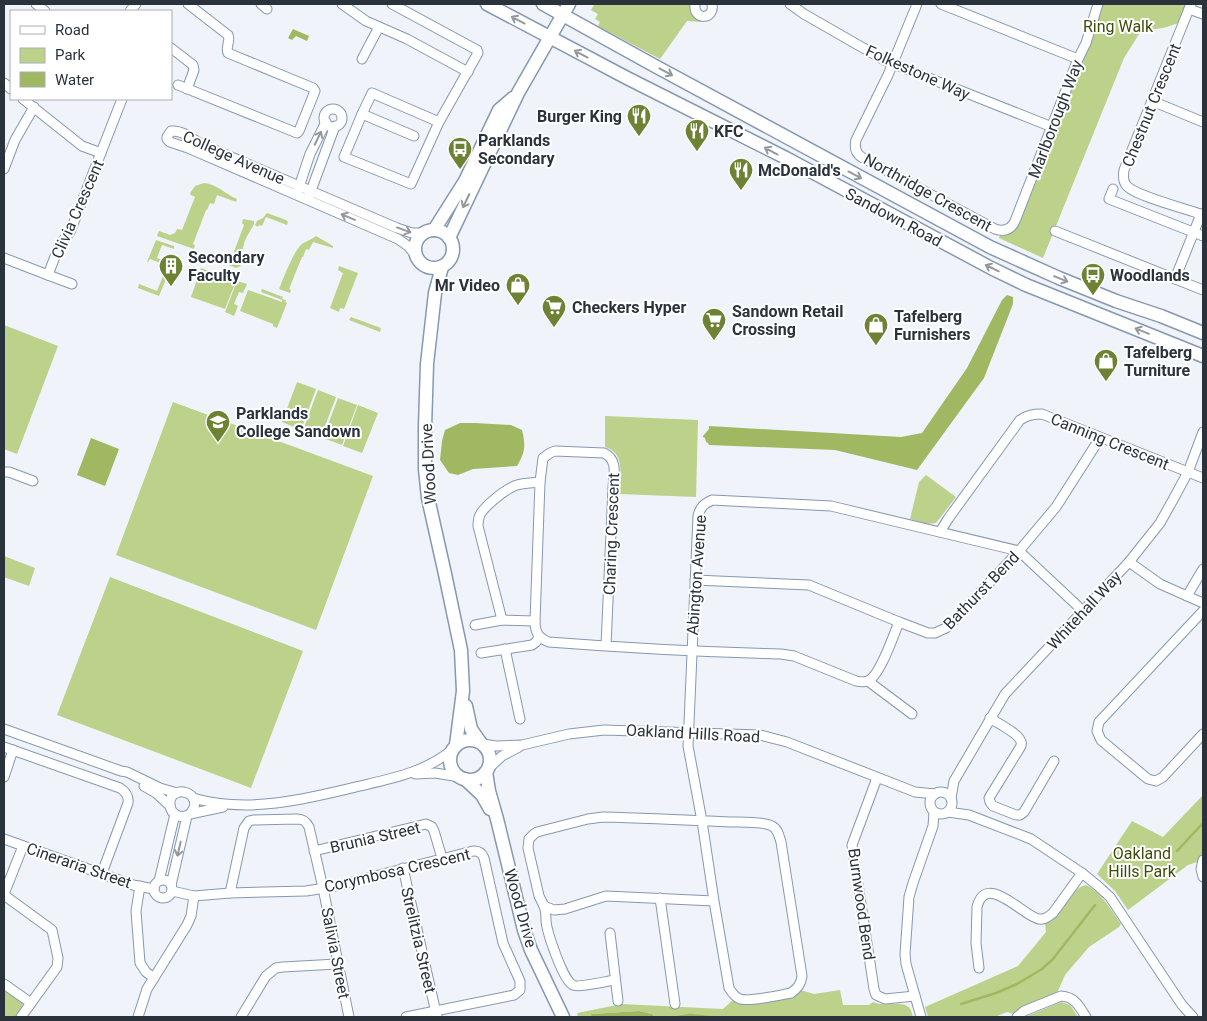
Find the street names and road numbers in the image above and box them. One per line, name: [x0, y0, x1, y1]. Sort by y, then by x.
street label: Folkestone Way: [863, 41, 973, 104]
street label: Chestnut Crescent: [1118, 41, 1185, 170]
street label: Marlborough Way: [1024, 57, 1087, 181]
street label: College Avenue: [180, 126, 288, 188]
street label: Northridge Crescent: [860, 149, 995, 236]
street label: Clivia Crescent: [47, 157, 108, 261]
street label: Sandown Road: [842, 184, 945, 251]
street label: Canning Crescent: [1048, 409, 1172, 474]
street label: Wood Drive: [417, 423, 440, 505]
street label: Charing Crescent: [600, 473, 623, 596]
street label: Abington Avenue: [683, 514, 710, 636]
street label: Bathurst Bend: [940, 548, 1023, 633]
street label: Whitehall Way: [1043, 567, 1126, 653]
street label: Oakland Hills Road: [625, 720, 761, 746]
street label: Brunia Street: [328, 818, 422, 857]
street label: Cineraria Street: [24, 839, 134, 892]
street label: Corymbosa Crescent: [322, 844, 472, 897]
street label: Burnwood Bend: [844, 847, 879, 961]
street label: Wood Drive: [500, 867, 541, 950]
street label: Strelitzia Street: [397, 885, 440, 995]
street label: Salivia Street: [317, 906, 354, 1000]

